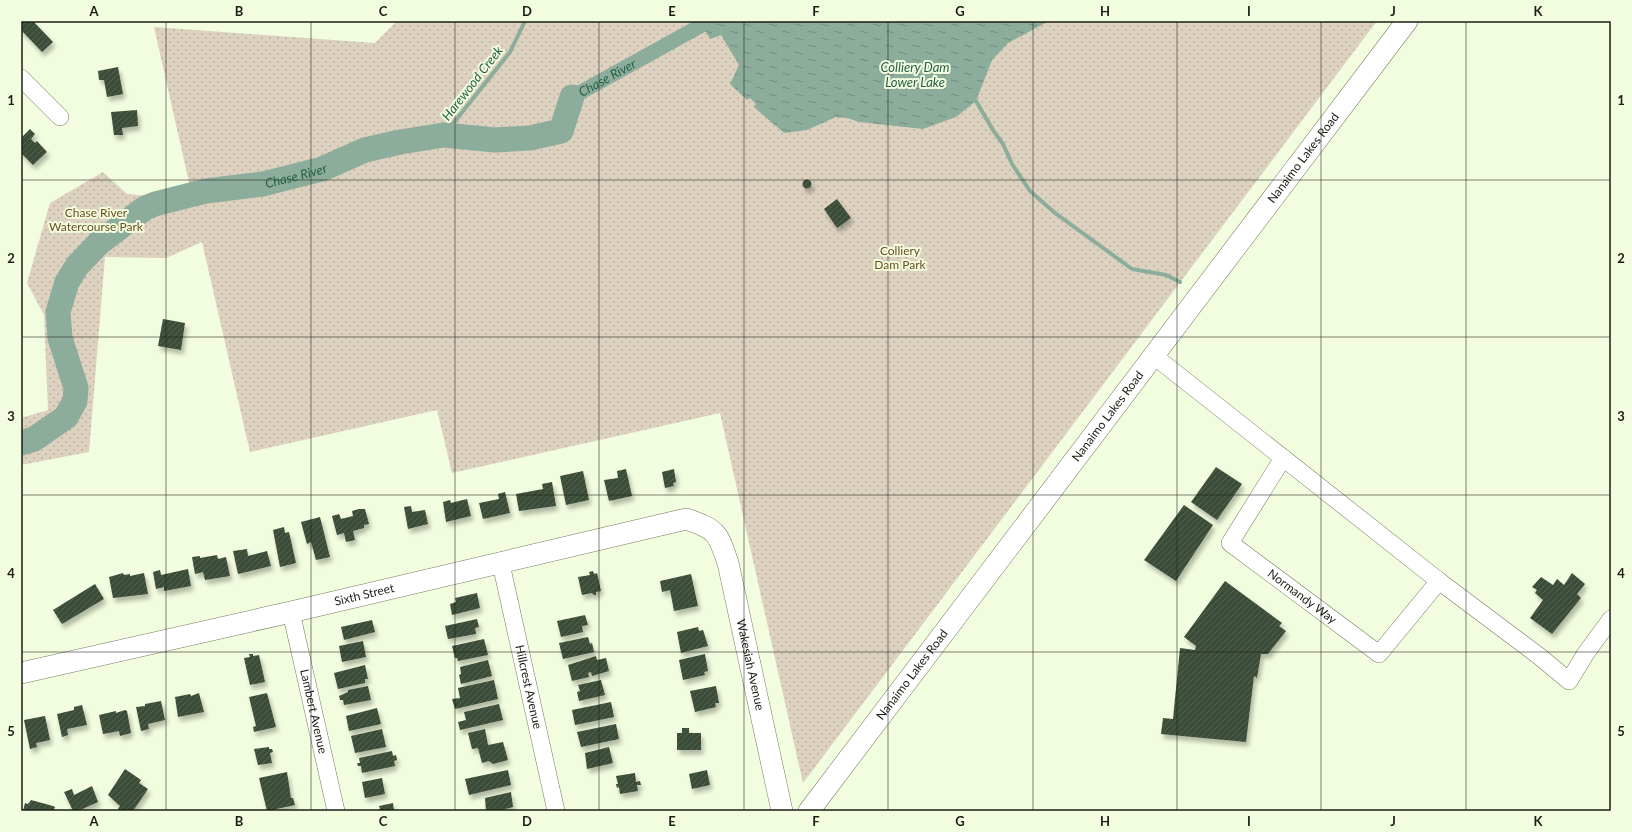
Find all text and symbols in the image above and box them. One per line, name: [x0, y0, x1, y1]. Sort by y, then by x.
text: A: [88, 3, 99, 19]
text: B: [235, 3, 244, 19]
text: C: [379, 3, 388, 19]
text: D: [522, 3, 532, 19]
text: E: [668, 3, 676, 19]
text: F: [812, 3, 820, 19]
text: G: [955, 3, 965, 19]
text: H: [1100, 3, 1110, 19]
text: I: [1247, 3, 1251, 19]
text: J: [1390, 3, 1396, 19]
text: K: [1534, 3, 1544, 19]
water label: Harewood Creek: [438, 42, 506, 123]
water label: Chase River: [575, 55, 639, 100]
water label: Colliery Dam Lower Lake: [880, 59, 950, 90]
text: 1: [7, 92, 15, 108]
text: 1: [1617, 92, 1625, 108]
street label: Nanaimo Lakes Road: [1264, 110, 1342, 206]
water label: Chase River: [263, 160, 330, 191]
park label: Chase River Watercourse Park: [49, 205, 144, 234]
park label: Colliery Dam Park: [874, 243, 927, 272]
text: 2: [7, 250, 15, 266]
text: 2: [1617, 250, 1625, 266]
street label: Nanaimo Lakes Road: [1068, 368, 1146, 464]
text: 3: [7, 408, 15, 424]
text: 3: [1617, 408, 1625, 424]
text: 4: [7, 565, 15, 581]
text: 4: [1617, 565, 1625, 581]
street label: Normandy Way: [1265, 566, 1340, 627]
street label: Sixth Street: [333, 580, 396, 609]
street label: Wakesiah Avenue: [733, 618, 768, 712]
street label: Nanaimo Lakes Road: [873, 626, 951, 723]
street label: Hillcrest Avenue: [512, 643, 546, 730]
street label: Lambert Avenue: [297, 668, 331, 755]
text: 5: [7, 723, 15, 739]
text: 5: [1617, 723, 1625, 739]
text: A: [88, 813, 99, 829]
text: B: [235, 813, 244, 829]
text: C: [379, 813, 388, 829]
text: D: [522, 813, 532, 829]
text: E: [668, 813, 676, 829]
text: F: [812, 813, 820, 829]
text: G: [955, 813, 965, 829]
text: H: [1100, 813, 1110, 829]
text: I: [1247, 813, 1251, 829]
text: J: [1390, 813, 1396, 829]
text: K: [1534, 813, 1544, 829]

